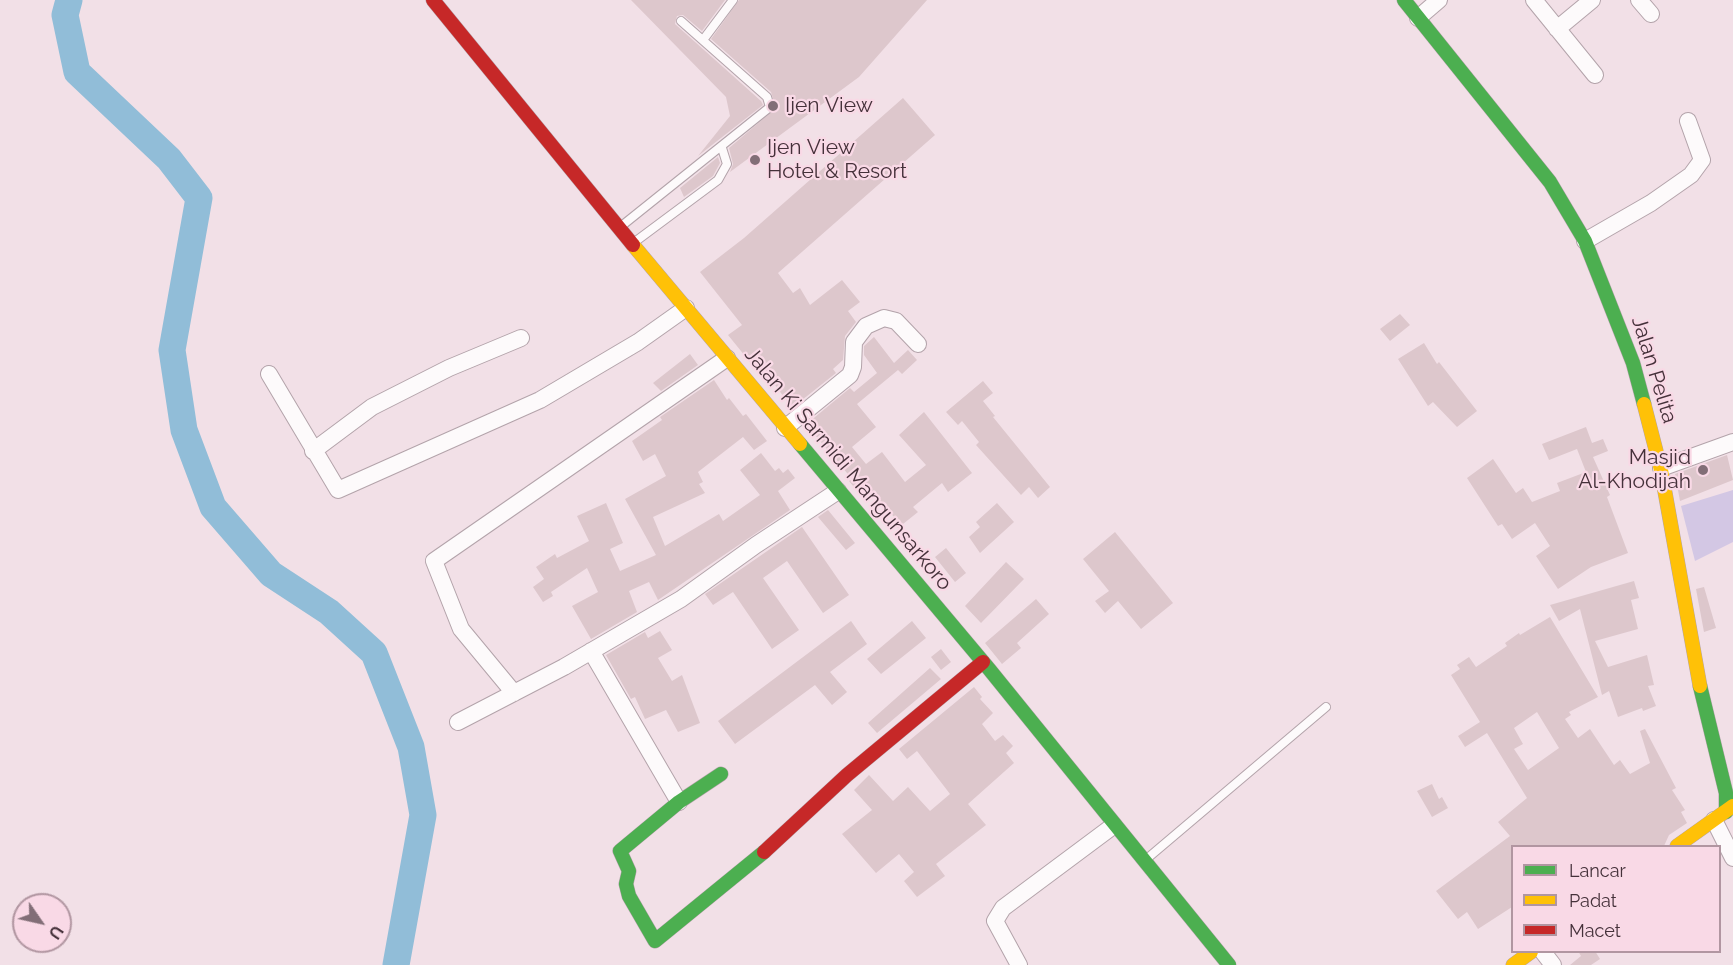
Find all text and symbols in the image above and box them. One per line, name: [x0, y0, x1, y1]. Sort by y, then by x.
place label: Ijen View: [785, 93, 873, 119]
marker: Ijen View: [766, 99, 780, 113]
place label: Ijen View Hotel & Resort: [767, 135, 907, 185]
marker: Ijen View Hotel & Resort: [748, 153, 762, 167]
street label: Jalan Pelita: [1626, 314, 1682, 426]
street label: Jalan Ki Sarmidi Mangunsarkoro: [739, 342, 957, 596]
place label: Masjid Al-Khodijah: [1578, 445, 1691, 495]
marker: Masjid Al-Khodijah: [1696, 463, 1710, 477]
legend: [1511, 845, 1721, 953]
text: Lancar: [1569, 860, 1626, 881]
text: Padat: [1569, 890, 1617, 911]
north arrow: [12, 893, 72, 953]
text: Macet: [1569, 920, 1621, 941]
text: U: [44, 922, 67, 943]

